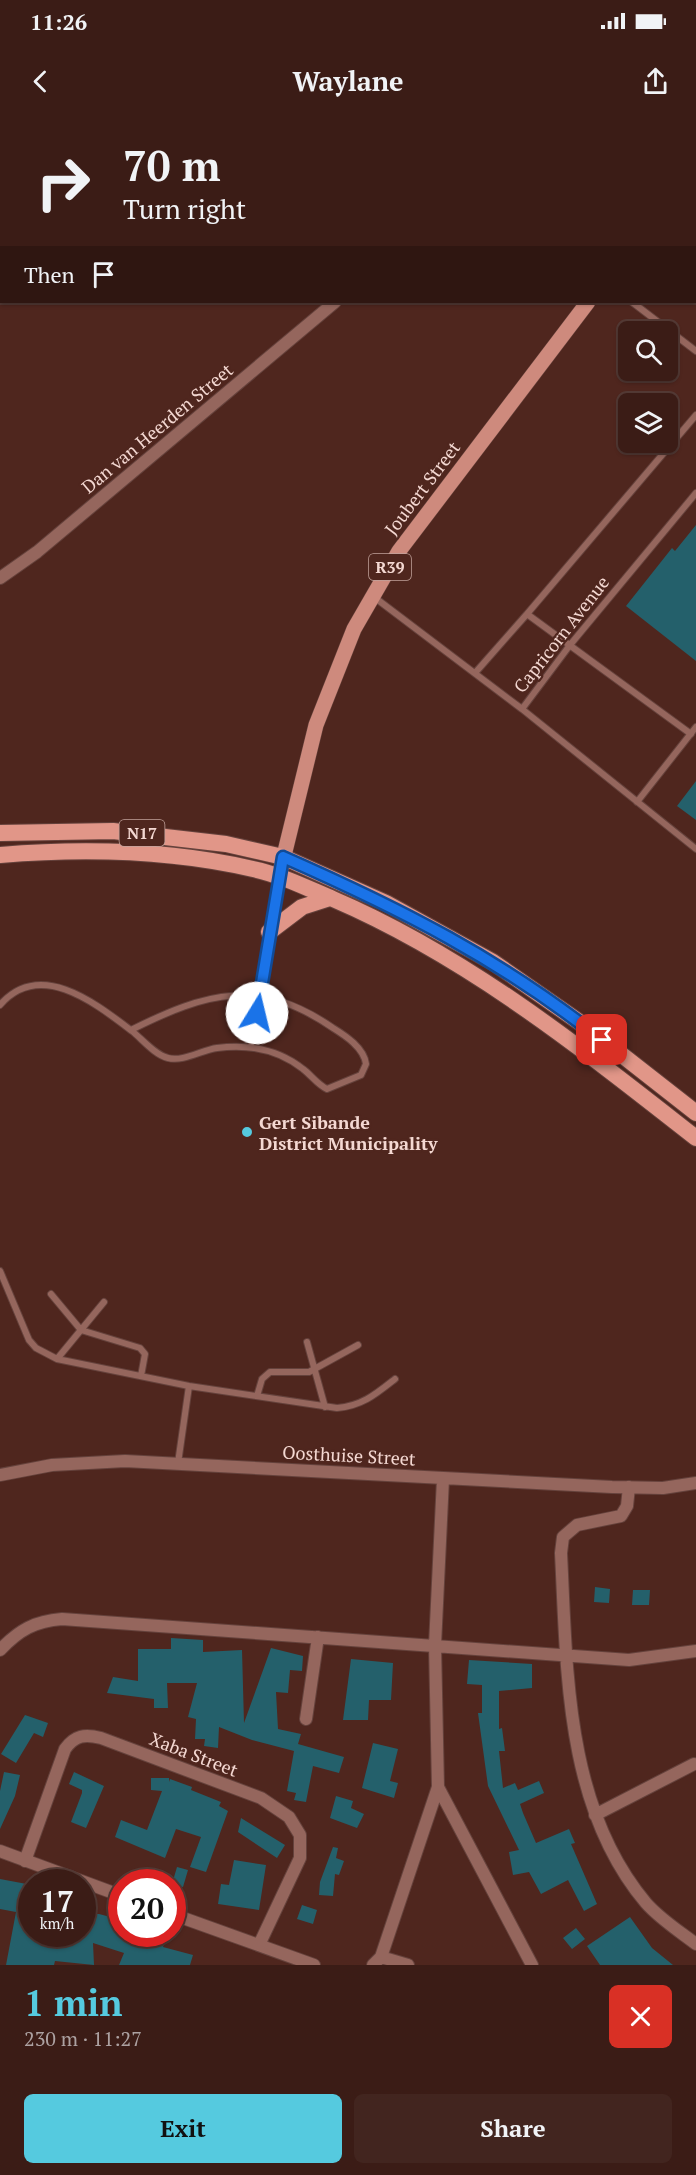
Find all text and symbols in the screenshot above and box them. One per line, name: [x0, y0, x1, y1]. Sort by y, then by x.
text: 11:26: [30, 7, 87, 36]
text: Waylane: [292, 63, 404, 99]
icon: back: [24, 65, 57, 98]
icon: share: [639, 65, 672, 98]
text: 70 m: [123, 137, 221, 193]
icon: right: [24, 144, 102, 222]
text: Turn right: [123, 191, 246, 227]
icon: arrive: [87, 258, 120, 291]
text: Then: [24, 260, 75, 289]
map controls: [618, 321, 678, 453]
button: search: [618, 321, 678, 381]
street label: Dan van Heerden Street: [76, 357, 238, 498]
button: layers: [618, 393, 678, 453]
street label: Joubert Street: [379, 436, 465, 540]
road number: R39: [369, 554, 411, 580]
street label: Capricorn Avenue: [508, 571, 614, 697]
road number: N17: [120, 820, 164, 846]
position arrow: [225, 981, 289, 1045]
pin: [576, 1014, 627, 1065]
icon: arrive: [585, 1023, 618, 1056]
place label: Gert Sibande District Municipality: [259, 1110, 438, 1155]
marker: Gert Sibande District Municipality: [240, 1125, 254, 1139]
street label: Oosthuise Street: [282, 1440, 417, 1470]
street label: Xaba Street: [147, 1726, 242, 1782]
speed limit sign: 20: [108, 1869, 186, 1947]
text: 17: [40, 1881, 74, 1921]
text: km/h: [40, 1913, 74, 1933]
text: 1 min: [24, 1979, 122, 2026]
button: close: [609, 1985, 672, 2048]
text: 230 m · 11:27: [24, 2025, 142, 2052]
button: Exit: [24, 2094, 342, 2163]
button: Share: [354, 2094, 672, 2163]

